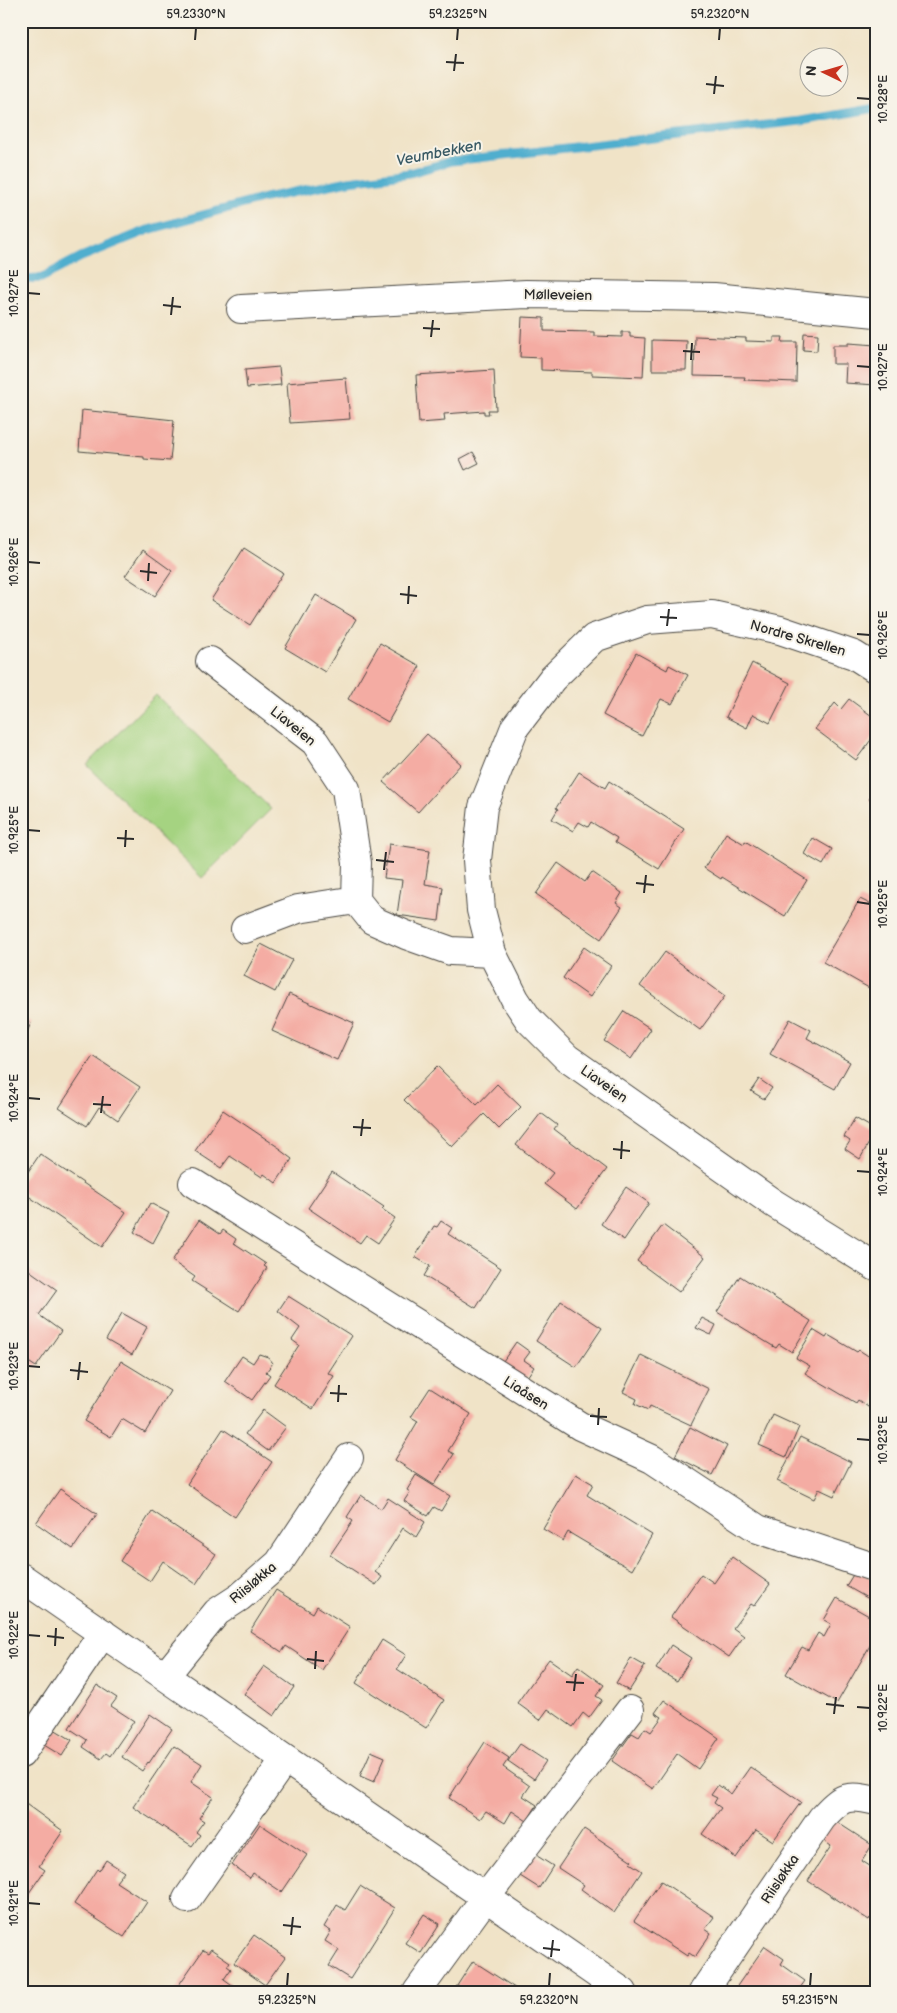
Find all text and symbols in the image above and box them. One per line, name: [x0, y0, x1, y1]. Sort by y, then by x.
text: 59.2330°N: [166, 7, 226, 22]
text: 59.2325°N: [429, 7, 487, 22]
text: 59.2320°N: [690, 7, 750, 22]
north arrow: [800, 48, 850, 98]
text: N: [803, 65, 820, 77]
text: 10.928°E: [876, 75, 891, 123]
water label: Veumbekken: [395, 135, 483, 171]
text: 10.927°E: [7, 269, 22, 317]
street label: Mølleveien: [524, 286, 593, 304]
text: 10.927°E: [876, 343, 891, 391]
text: 10.926°E: [7, 538, 22, 586]
text: 10.926°E: [876, 611, 891, 659]
street label: Nordre Skrellen: [748, 616, 848, 660]
street label: Liaveien: [267, 703, 319, 750]
text: 10.925°E: [7, 806, 22, 854]
text: 10.925°E: [876, 880, 891, 928]
street label: Liaveien: [577, 1062, 631, 1106]
text: 10.924°E: [7, 1074, 22, 1122]
text: 10.924°E: [876, 1148, 891, 1196]
text: 10.923°E: [7, 1342, 22, 1390]
street label: Liaåsen: [500, 1372, 552, 1414]
text: 10.923°E: [876, 1416, 891, 1464]
street label: Riisløkka: [226, 1559, 280, 1607]
text: 10.922°E: [7, 1611, 22, 1659]
text: 10.922°E: [876, 1684, 891, 1732]
street label: Riisløkka: [757, 1851, 803, 1907]
text: 10.921°E: [7, 1880, 22, 1926]
text: 59.2325°N: [258, 1993, 316, 2008]
text: 59.2320°N: [519, 1993, 579, 2008]
text: 59.2315°N: [782, 1993, 838, 2008]

